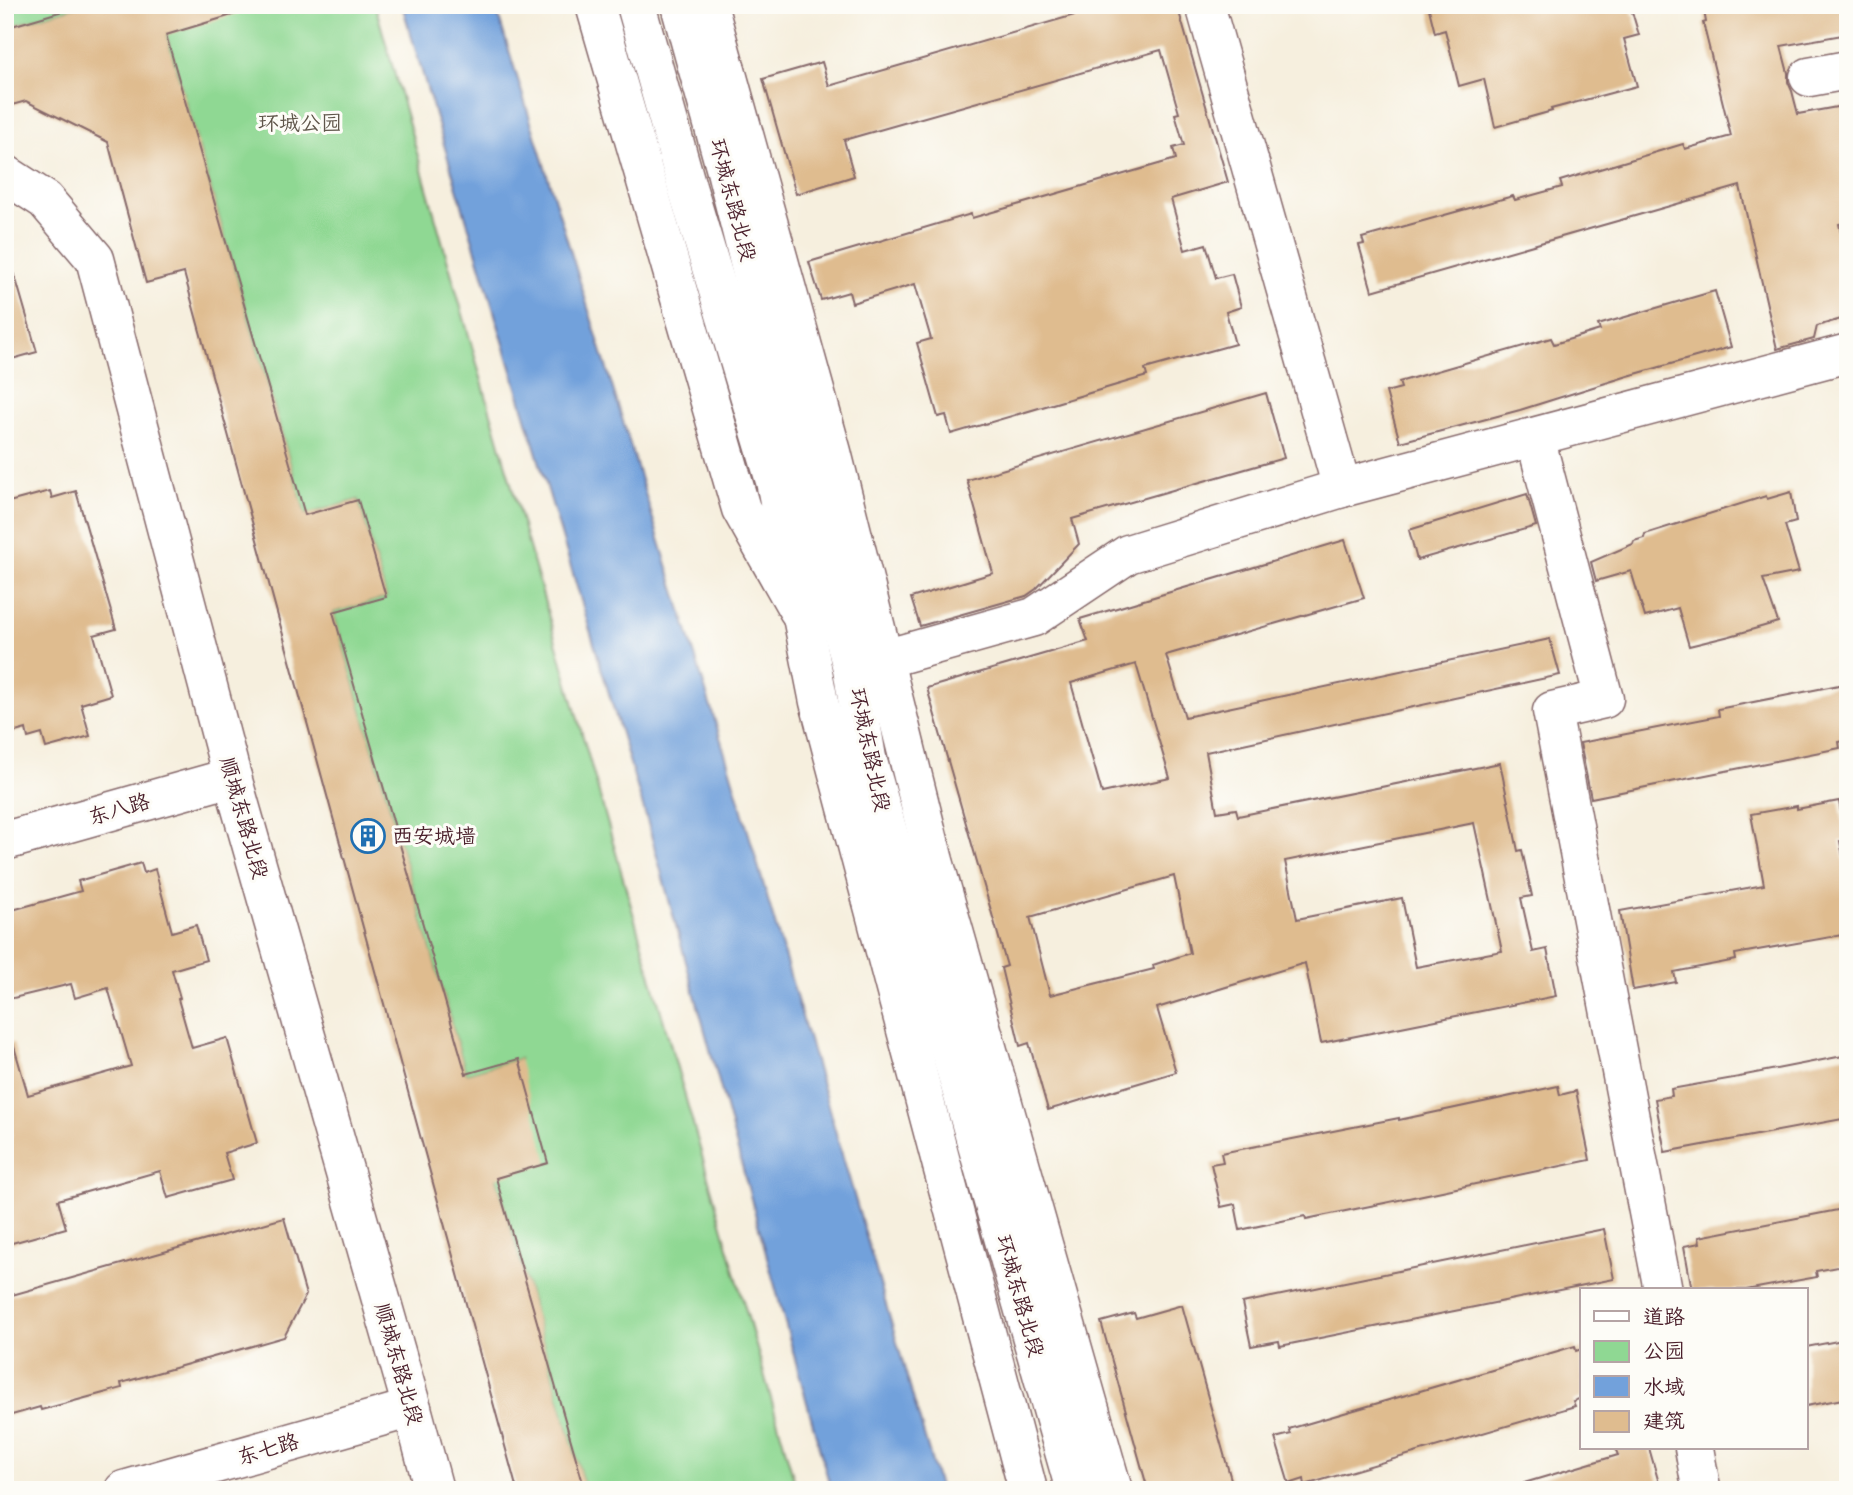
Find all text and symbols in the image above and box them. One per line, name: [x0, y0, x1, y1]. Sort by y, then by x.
park label: 环城公园: [258, 109, 342, 137]
street label: 环城东路北段: [703, 136, 763, 264]
street label: 环城东路北段: [843, 685, 897, 815]
street label: 顺城东路北段: [213, 754, 275, 882]
street label: 东八路: [85, 787, 153, 831]
building icon: 西安城墙: [349, 817, 387, 855]
place label: 西安城墙: [392, 822, 476, 850]
street label: 环城东路北段: [989, 1232, 1051, 1360]
legend: [1580, 1288, 1808, 1450]
street label: 顺城东路北段: [368, 1300, 430, 1428]
text: 道路: [1643, 1303, 1685, 1331]
text: 公园: [1643, 1337, 1685, 1365]
text: 水域: [1643, 1373, 1685, 1401]
text: 建筑: [1643, 1407, 1685, 1435]
street label: 东七路: [234, 1427, 302, 1471]

